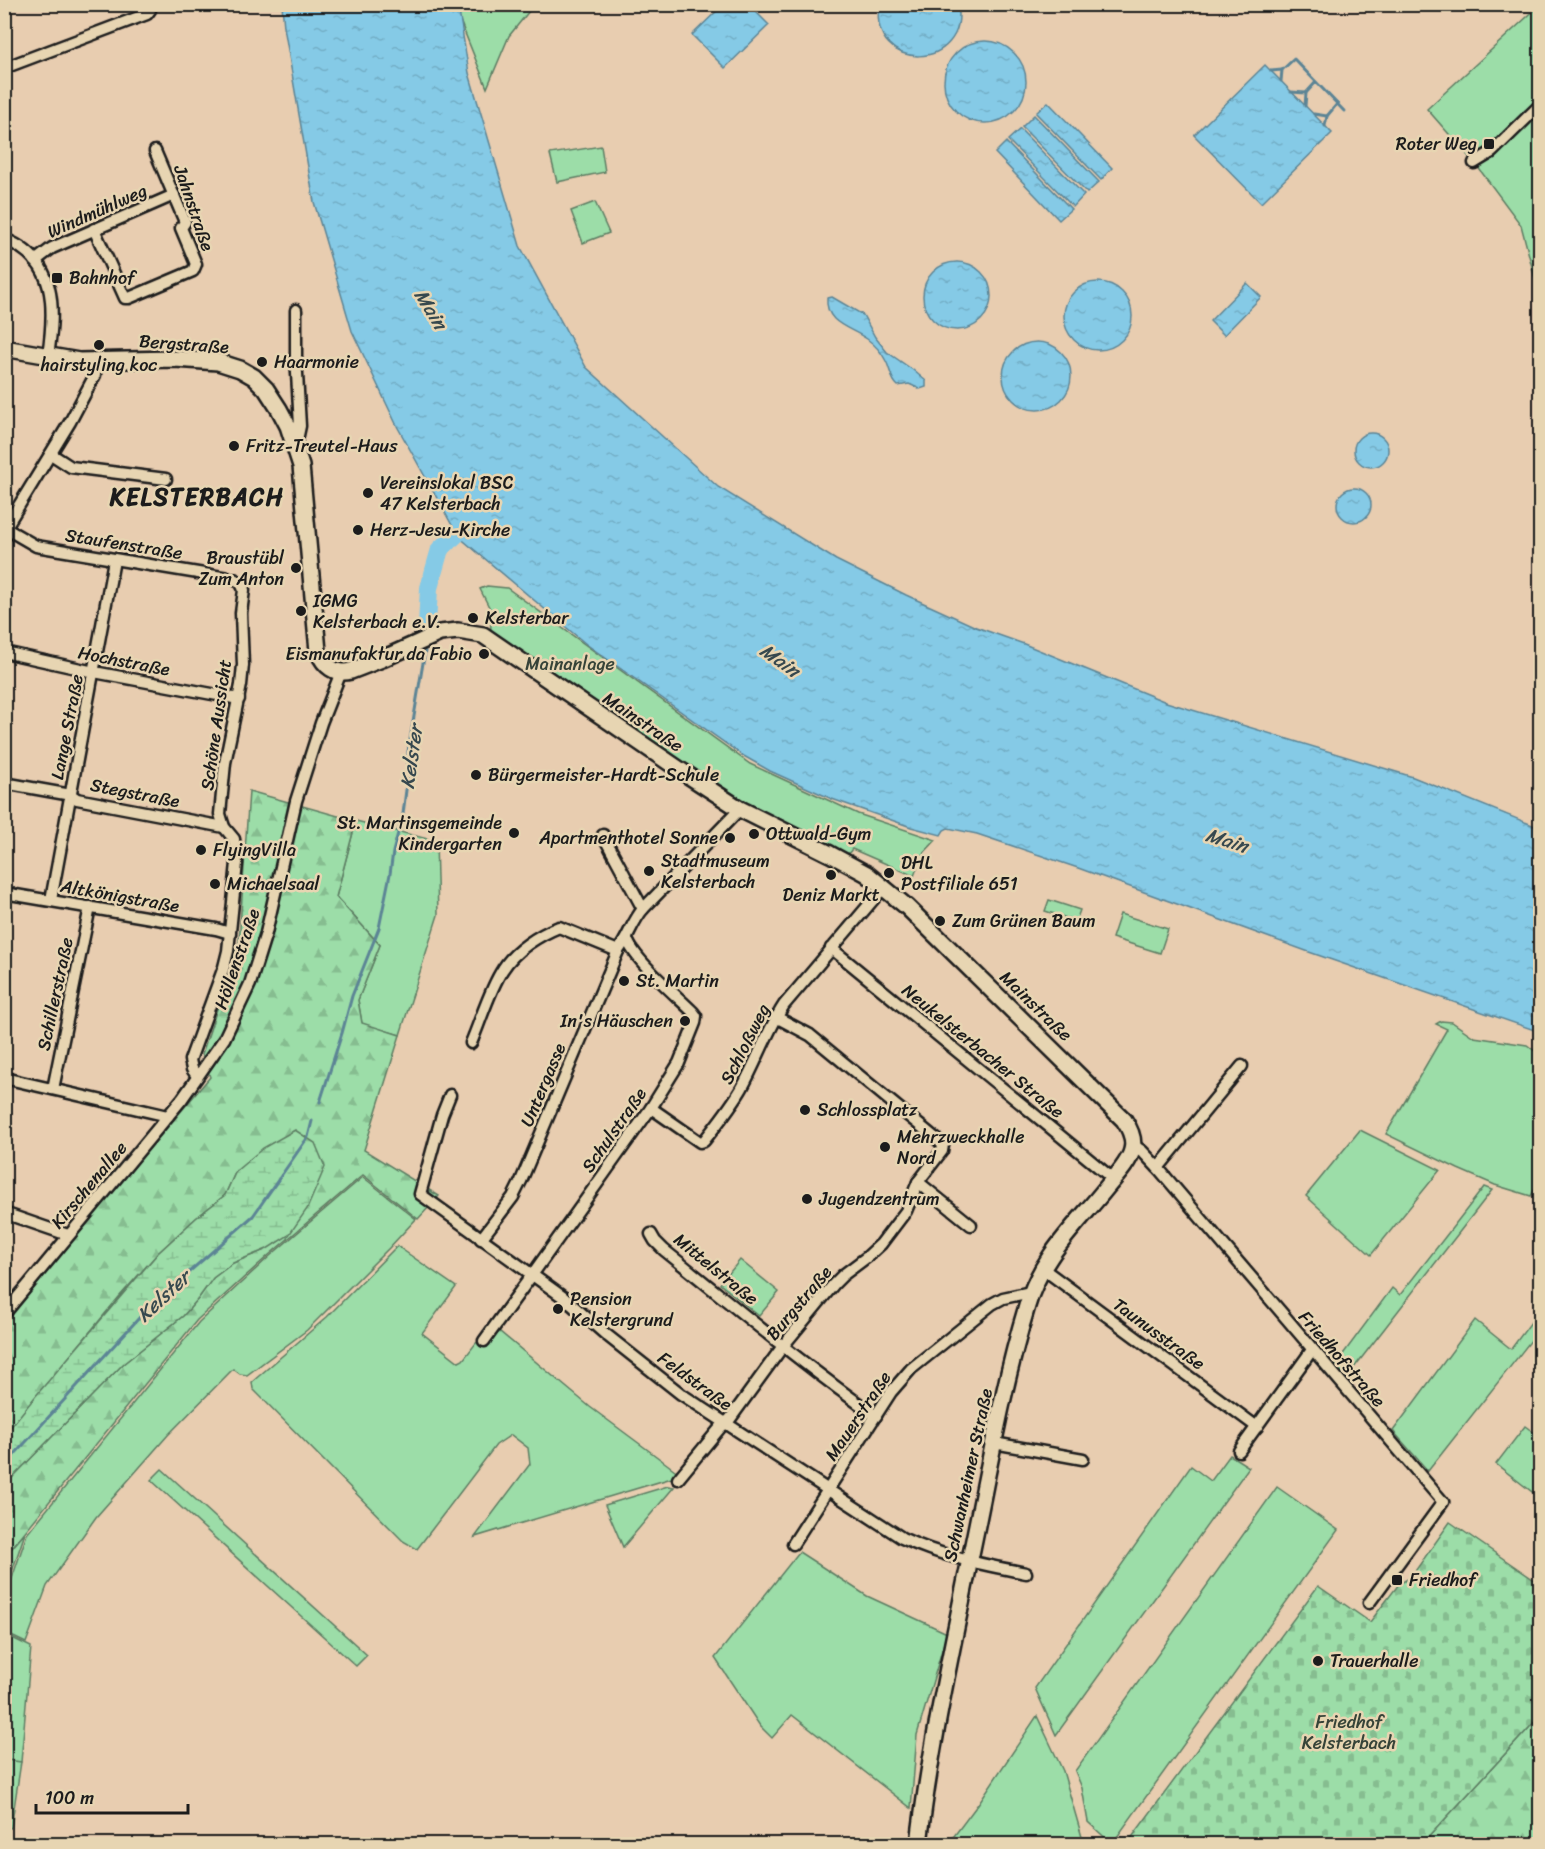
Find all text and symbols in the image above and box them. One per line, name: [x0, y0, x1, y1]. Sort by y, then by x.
place label: Roter Weg: [1396, 128, 1477, 160]
marker: Roter Weg: [1482, 137, 1496, 151]
street label: Jahnstraße: [164, 160, 224, 256]
street label: Windmühlweg: [42, 175, 152, 247]
place label: Bahnhof: [69, 262, 138, 294]
marker: Bahnhof: [50, 271, 64, 285]
water label: Main: [404, 282, 458, 339]
street label: Bergstraße: [138, 325, 230, 363]
marker: hairstyling koc: [92, 338, 106, 352]
place label: Haarmonie: [274, 346, 359, 378]
place label: hairstyling koc: [40, 349, 157, 381]
marker: Haarmonie: [255, 355, 269, 369]
place label: Fritz-Treutel-Haus: [246, 430, 398, 462]
marker: Fritz-Treutel-Haus: [227, 439, 241, 453]
place label: Vereinslokal BSC 47 Kelsterbach: [380, 467, 514, 520]
district label: KELSTERBACH: [109, 476, 284, 518]
marker: Vereinslokal BSC 47 Kelsterbach: [361, 486, 375, 500]
place label: Herz-Jesu-Kirche: [370, 514, 510, 546]
street label: Staufenstraße: [63, 519, 185, 569]
marker: Herz-Jesu-Kirche: [351, 523, 365, 537]
place label: Braustübl Zum Anton: [198, 542, 285, 595]
marker: Braustübl Zum Anton: [289, 561, 303, 575]
place label: IGMG Kelsterbach e.V.: [312, 585, 441, 638]
place label: Kelsterbar: [485, 602, 570, 634]
marker: IGMG Kelsterbach e.V.: [294, 604, 308, 618]
marker: Kelsterbar: [466, 611, 480, 625]
water label: Main: [752, 634, 809, 688]
street label: Hochstraße: [75, 636, 173, 686]
place label: Eismanufaktur da Fabio: [285, 638, 472, 670]
marker: Eismanufaktur da Fabio: [477, 647, 491, 661]
park label: Mainanlage: [525, 648, 615, 680]
street label: Schöne Aussicht: [191, 657, 241, 793]
street label: Lange Straße: [41, 672, 93, 782]
street label: Mainstraße: [596, 683, 690, 761]
water label: Kelster: [390, 719, 434, 791]
place label: Bürgermeister-Hardt-Schule: [488, 759, 719, 791]
marker: Bürgermeister-Hardt-Schule: [469, 768, 483, 782]
street label: Stegstraße: [88, 769, 183, 817]
place label: St. Martinsgemeinde Kindergarten: [337, 807, 502, 860]
place label: Ottwald-Gym: [766, 818, 872, 850]
water label: Main: [1201, 818, 1254, 864]
place label: Apartmenthotel Sonne: [538, 822, 718, 854]
marker: St. Martinsgemeinde Kindergarten: [507, 826, 521, 840]
marker: Ottwald-Gym: [747, 827, 761, 841]
marker: Apartmenthotel Sonne: [723, 831, 737, 845]
place label: FlyingVilla: [213, 834, 296, 866]
marker: FlyingVilla: [194, 843, 208, 857]
place label: Stadtmuseum Kelsterbach: [661, 845, 770, 898]
place label: DHL Postfiliale 651: [901, 847, 1018, 900]
marker: Stadtmuseum Kelsterbach: [642, 864, 656, 878]
marker: DHL Postfiliale 651: [882, 866, 896, 880]
place label: Michaelsaal: [227, 868, 320, 900]
marker: Deniz Markt: [824, 868, 838, 882]
street label: Altkönigstraße: [57, 870, 182, 922]
marker: Michaelsaal: [208, 877, 222, 891]
place label: Deniz Markt: [782, 879, 880, 911]
street label: Höllenstraße: [205, 904, 269, 1014]
place label: Zum Grünen Baum: [952, 905, 1096, 937]
marker: Zum Grünen Baum: [933, 914, 947, 928]
street label: Schillerstraße: [27, 934, 83, 1054]
street label: Mainstraße: [992, 963, 1080, 1049]
place label: St. Martin: [636, 965, 719, 997]
marker: St. Martin: [617, 974, 631, 988]
street label: Neukelsterbacher Straße: [895, 975, 1071, 1127]
street label: Schloßweg: [711, 998, 779, 1090]
place label: In's Häuschen: [559, 1005, 673, 1037]
marker: In's Häuschen: [678, 1014, 692, 1028]
street label: Untergasse: [511, 1038, 575, 1132]
street label: Schulstraße: [573, 1080, 655, 1179]
place label: Schlossplatz: [817, 1094, 918, 1126]
marker: Schlossplatz: [798, 1103, 812, 1117]
place label: Mehrzweckhalle Nord: [897, 1121, 1025, 1174]
street label: Kirschenallee: [42, 1134, 136, 1236]
marker: Mehrzweckhalle Nord: [878, 1140, 892, 1154]
place label: Jugendzentrum: [818, 1183, 940, 1215]
marker: Jugendzentrum: [800, 1192, 814, 1206]
street label: Mittelstraße: [666, 1224, 766, 1314]
street label: Burgstraße: [758, 1258, 840, 1348]
water label: Kelster: [128, 1259, 201, 1331]
place label: Pension Kelstergrund: [570, 1283, 674, 1336]
street label: Taunusstraße: [1106, 1289, 1212, 1379]
marker: Pension Kelstergrund: [551, 1302, 565, 1316]
street label: Friedhofstraße: [1290, 1303, 1394, 1415]
street label: Feldstraße: [651, 1343, 740, 1420]
street label: Mauerstraße: [816, 1364, 900, 1468]
street label: Schwanheimer Straße: [934, 1385, 1002, 1565]
place label: Friedhof: [1409, 1564, 1479, 1596]
marker: Friedhof: [1390, 1573, 1404, 1587]
place label: Trauerhalle: [1330, 1645, 1419, 1677]
marker: Trauerhalle: [1311, 1654, 1325, 1668]
park label: Friedhof Kelsterbach: [1302, 1706, 1396, 1759]
scale bar: [36, 1777, 188, 1815]
text: 100 m: [45, 1782, 94, 1814]

